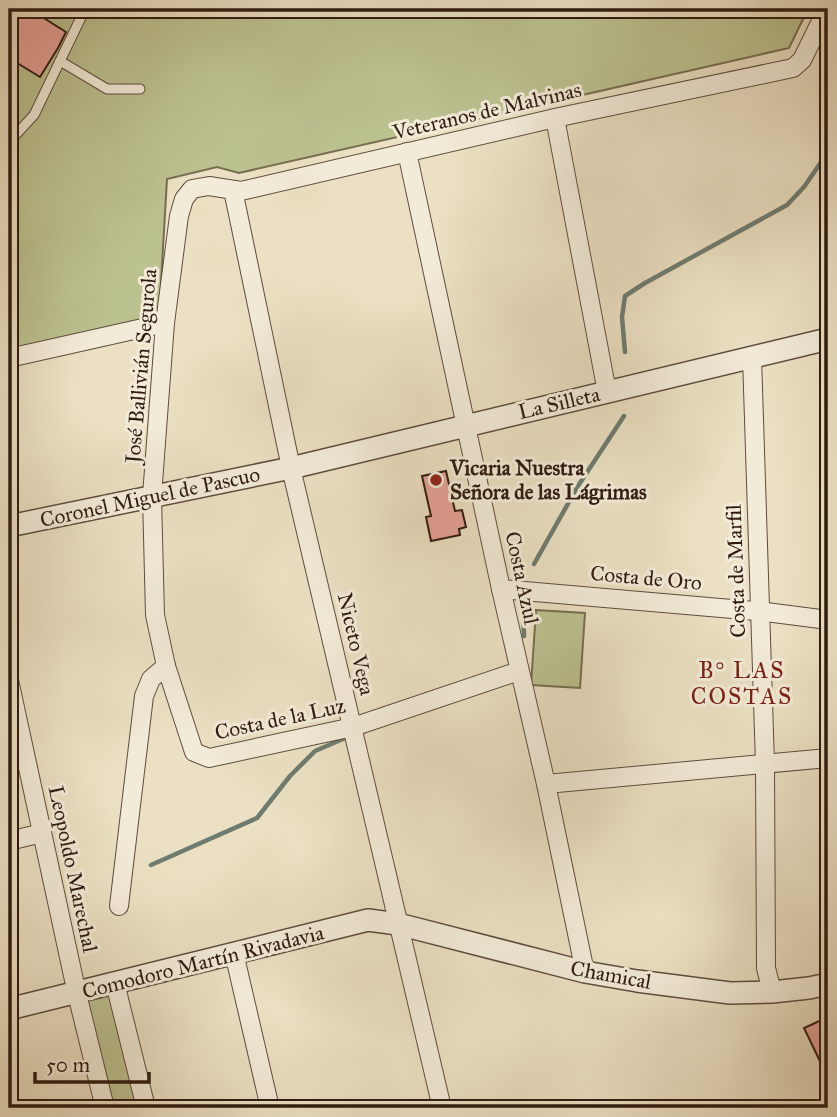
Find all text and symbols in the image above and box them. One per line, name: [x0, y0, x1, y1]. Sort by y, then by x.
street label: Veteranos de Malvinas: [389, 77, 584, 146]
street label: José Ballivián Segurola: [119, 268, 162, 466]
street label: La Silleta: [516, 381, 603, 425]
place label: Vicaria Nuestra Señora de las Lágrimas: [449, 455, 647, 505]
street label: Coronel Miguel de Pascuo: [38, 461, 263, 533]
marker: Vicaria Nuestra Señora de las Lágrimas: [428, 472, 444, 488]
street label: Costa de Marfil: [721, 503, 751, 638]
street label: Costa Azul: [499, 529, 545, 627]
street label: Costa de Oro: [589, 560, 703, 596]
street label: Niceto Vega: [332, 590, 380, 698]
district label: B° LAS COSTAS: [691, 656, 793, 710]
street label: Costa de la Luz: [212, 692, 348, 746]
street label: Leopoldo Marechal: [43, 783, 103, 955]
street label: Comodoro Martín Rivadavia: [79, 919, 327, 1005]
street label: Chamical: [569, 955, 654, 995]
scale bar: [35, 1040, 149, 1084]
text: 50 m: [46, 1052, 91, 1078]

